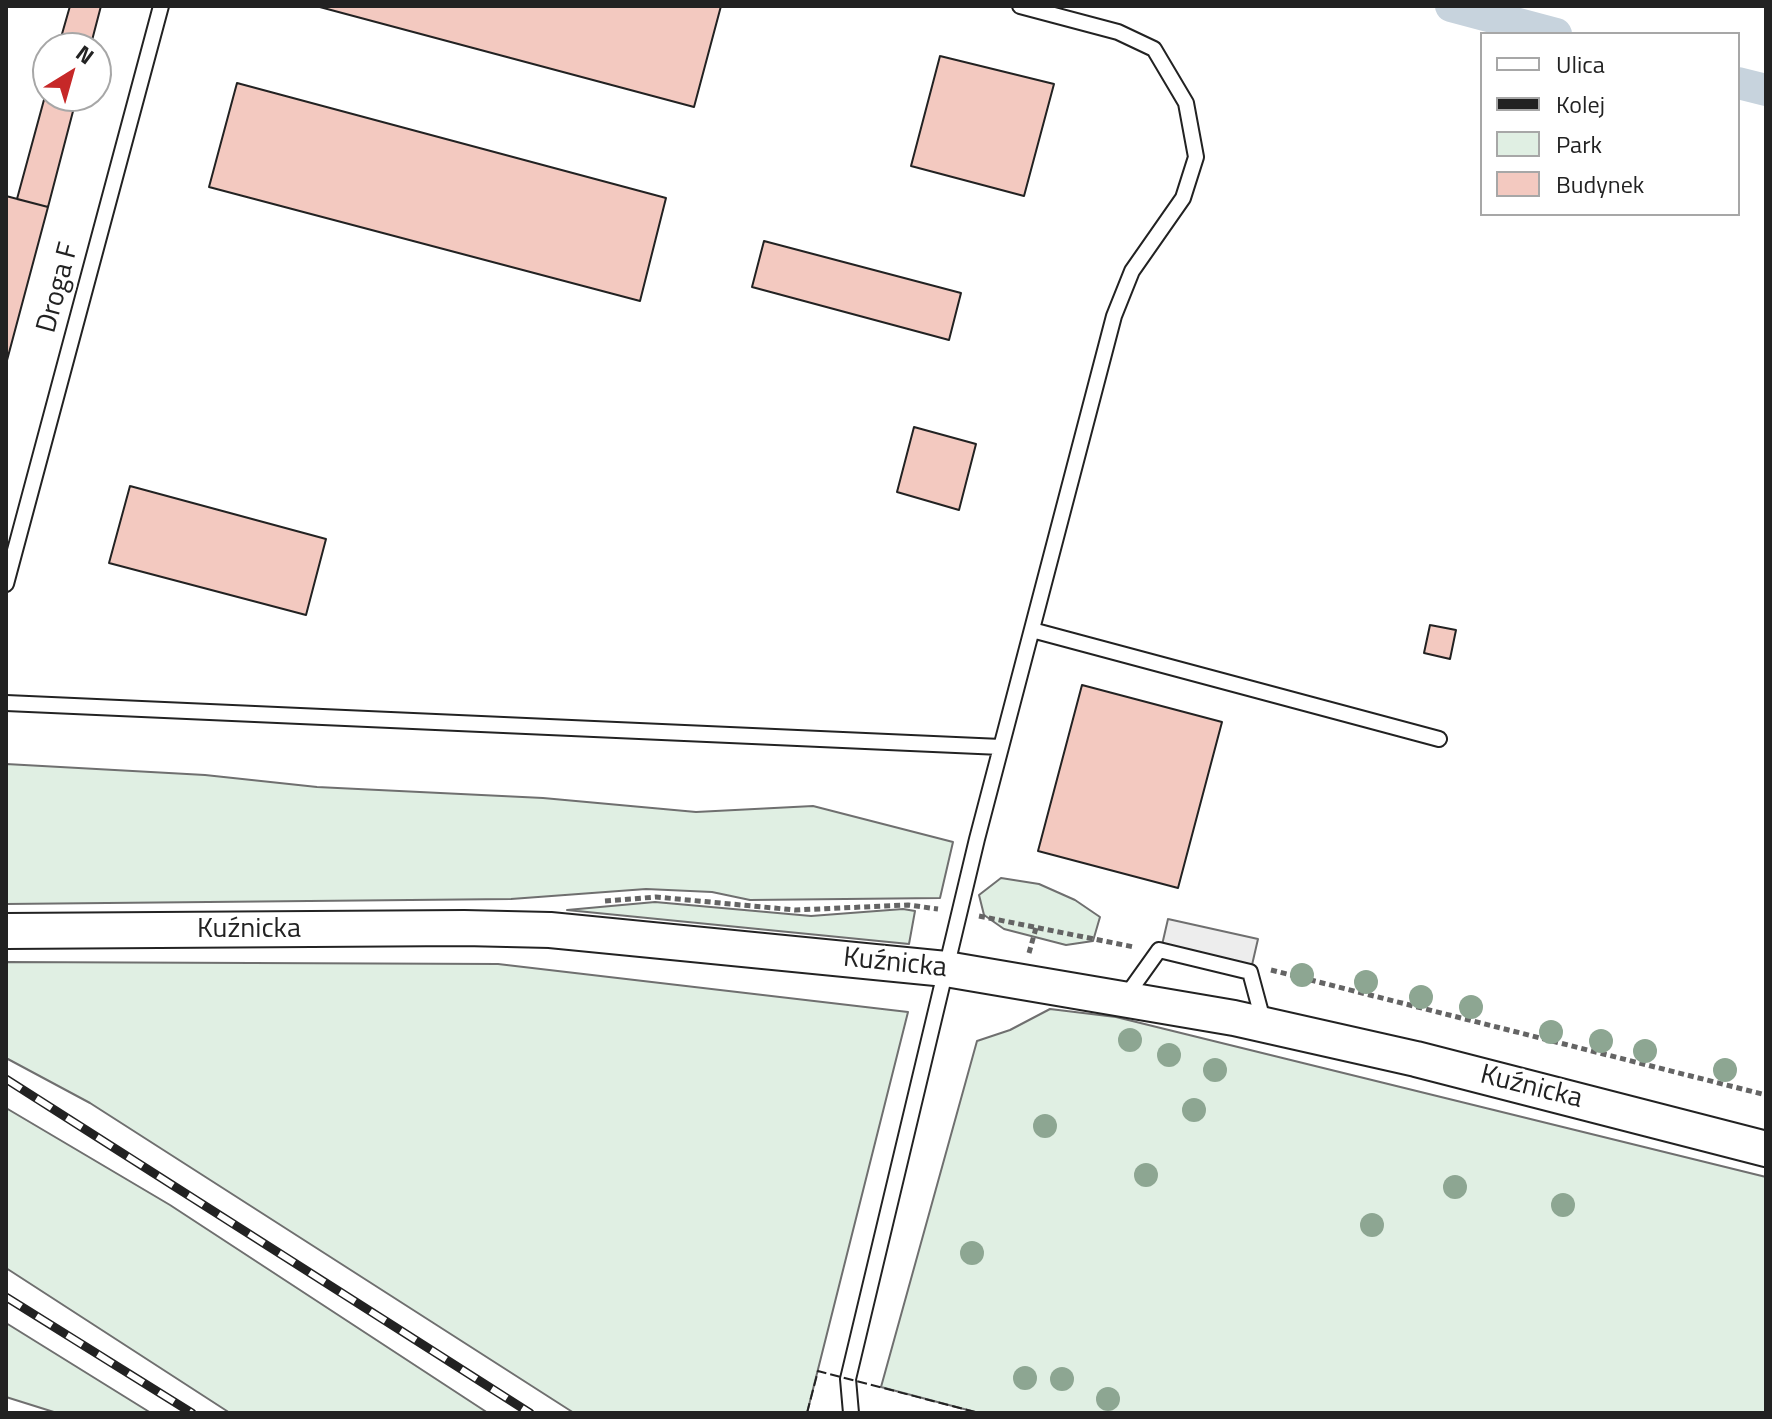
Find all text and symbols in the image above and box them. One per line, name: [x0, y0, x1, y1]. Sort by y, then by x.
north arrow: [32, 32, 112, 112]
legend: [1480, 32, 1740, 216]
text: N: [69, 36, 102, 73]
text: Ulica: [1556, 46, 1605, 82]
text: Kolej: [1556, 86, 1605, 122]
text: Park: [1556, 126, 1602, 162]
text: Budynek: [1556, 166, 1644, 202]
street label: Droga F: [31, 239, 87, 337]
street label: Kuźnicka: [197, 913, 301, 947]
street label: Kuźnicka: [842, 942, 948, 986]
street label: Kuźnicka: [1477, 1059, 1585, 1117]

